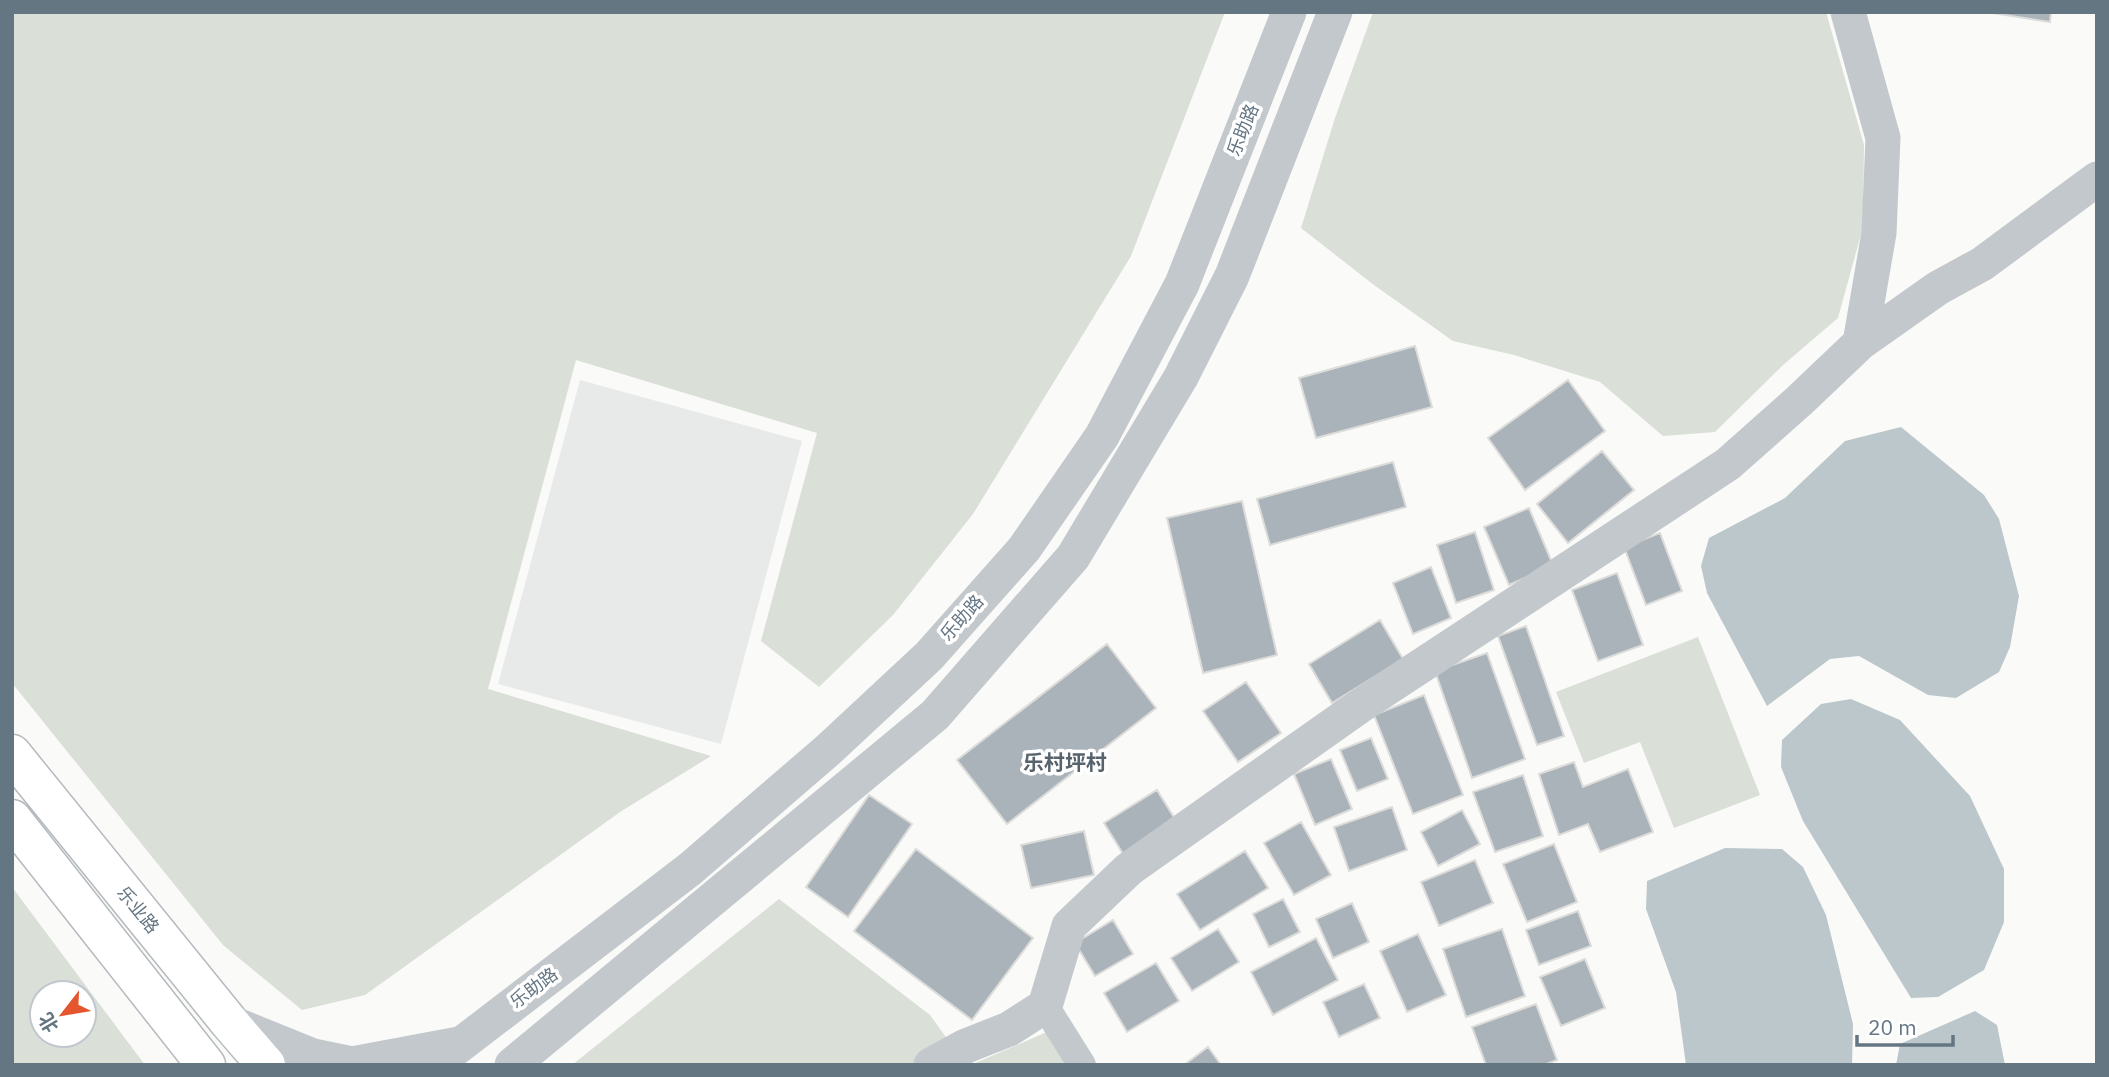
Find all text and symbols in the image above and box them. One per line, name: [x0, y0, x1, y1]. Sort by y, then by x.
street label: 乐助路: [1222, 100, 1263, 159]
street label: 乐助路: [935, 590, 988, 645]
district label: 乐村坪村: [1023, 748, 1107, 776]
street label: 乐业路: [112, 881, 164, 938]
street label: 乐助路: [505, 962, 562, 1013]
north arrow: [28, 979, 98, 1049]
scale bar: [1857, 1004, 1953, 1048]
text: 北: [33, 1008, 64, 1037]
text: 20 m: [1868, 1013, 1917, 1041]

